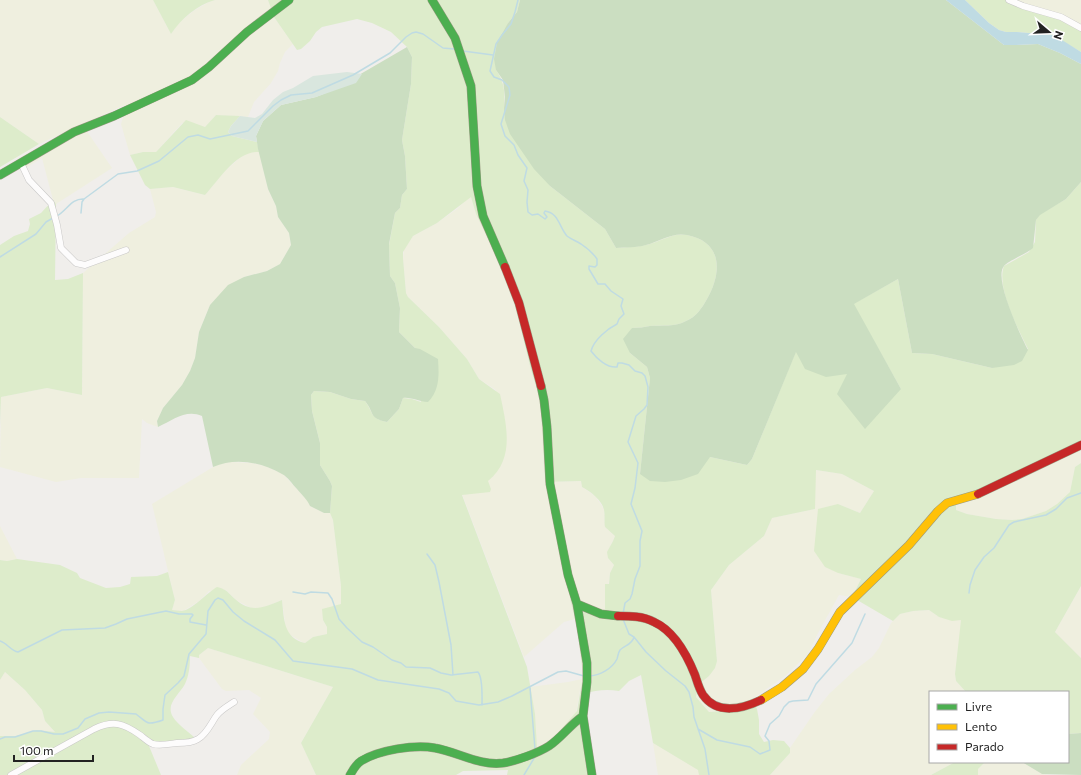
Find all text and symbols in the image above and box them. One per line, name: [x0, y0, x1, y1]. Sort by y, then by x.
north arrow: [1029, 12, 1069, 52]
text: N: [1051, 29, 1066, 41]
legend: [929, 691, 1069, 763]
text: Livre: [965, 699, 992, 713]
text: Lento: [965, 719, 997, 733]
scale bar: [14, 737, 93, 763]
text: Parado: [965, 739, 1004, 753]
text: 100 m: [20, 743, 54, 757]

